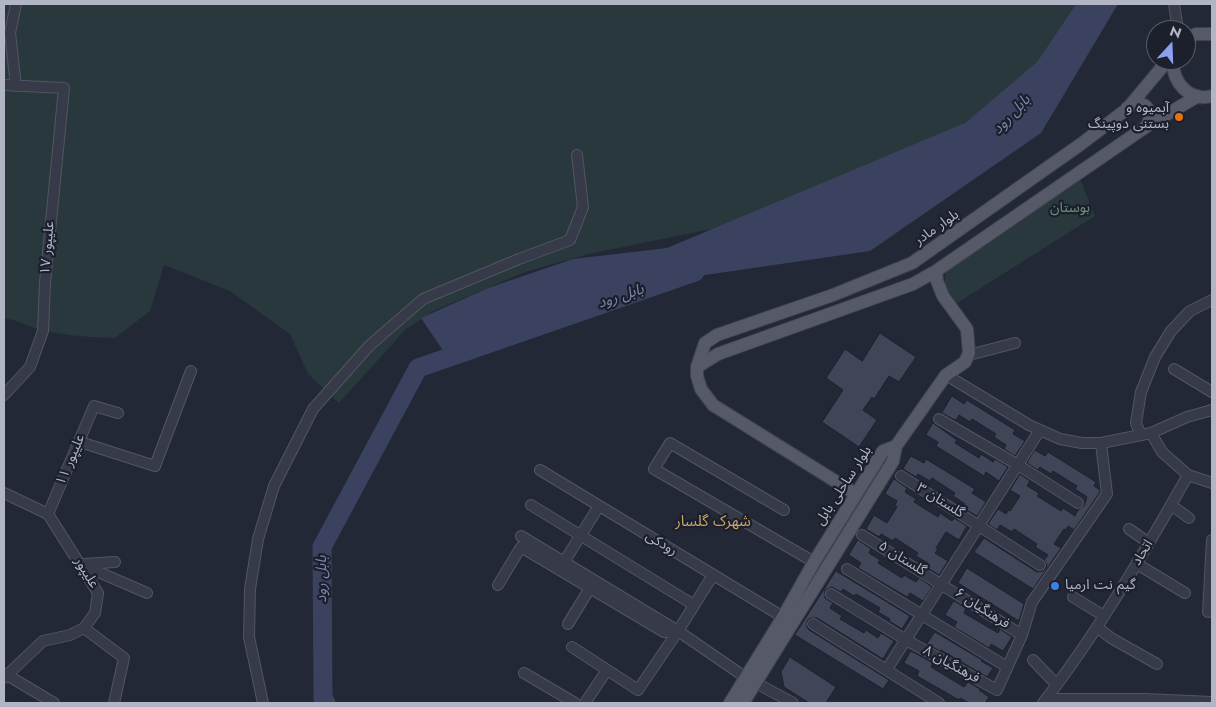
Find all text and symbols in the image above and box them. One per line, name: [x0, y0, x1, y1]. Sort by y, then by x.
north arrow: [1146, 20, 1196, 70]
text: N: [1167, 21, 1184, 43]
water label: بابل رود: [989, 92, 1035, 138]
place label: آبمیوه و بستنی دوپینگ: [1088, 101, 1169, 134]
marker: آبمیوه و بستنی دوپینگ: [1173, 111, 1185, 123]
park label: بوستان: [1050, 201, 1090, 217]
street label: بلوار مادر: [912, 207, 962, 249]
street label: علیپور ۱۷: [37, 221, 59, 275]
water label: بابل رود: [596, 281, 646, 313]
street label: علیپور ۱۱: [53, 432, 89, 488]
street label: بلوار ساحلی بابل: [812, 443, 876, 529]
street label: گلستان ۳: [913, 480, 967, 522]
district label: شهرک گلسار: [675, 513, 751, 531]
street label: رودکی: [642, 528, 680, 560]
street label: اتحاد: [1129, 537, 1157, 569]
street label: گلستان ۵: [875, 538, 929, 580]
street label: علیپور: [70, 554, 102, 592]
water label: بابل رود: [313, 555, 331, 603]
place label: گیم نت ارمیا: [1065, 578, 1136, 594]
marker: گیم نت ارمیا: [1049, 580, 1061, 592]
street label: فرهنگیان ۶: [951, 585, 1013, 633]
street label: فرهنگیان ۸: [920, 643, 982, 687]

